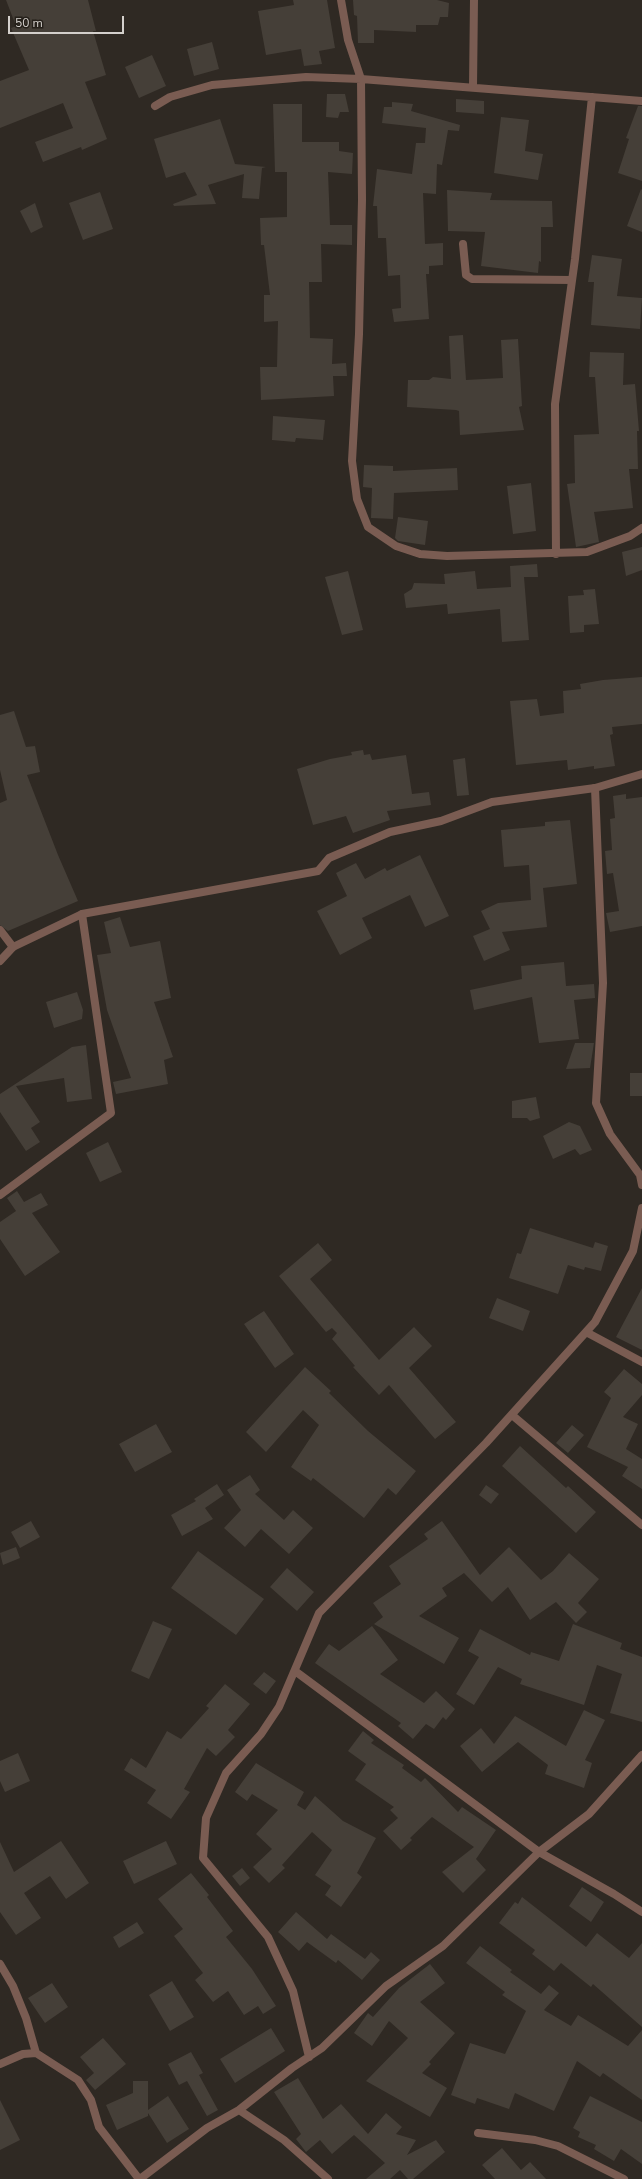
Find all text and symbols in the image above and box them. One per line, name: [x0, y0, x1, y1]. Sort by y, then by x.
scale bar: [10, 8, 126, 34]
text: 50 m: [15, 15, 43, 31]

